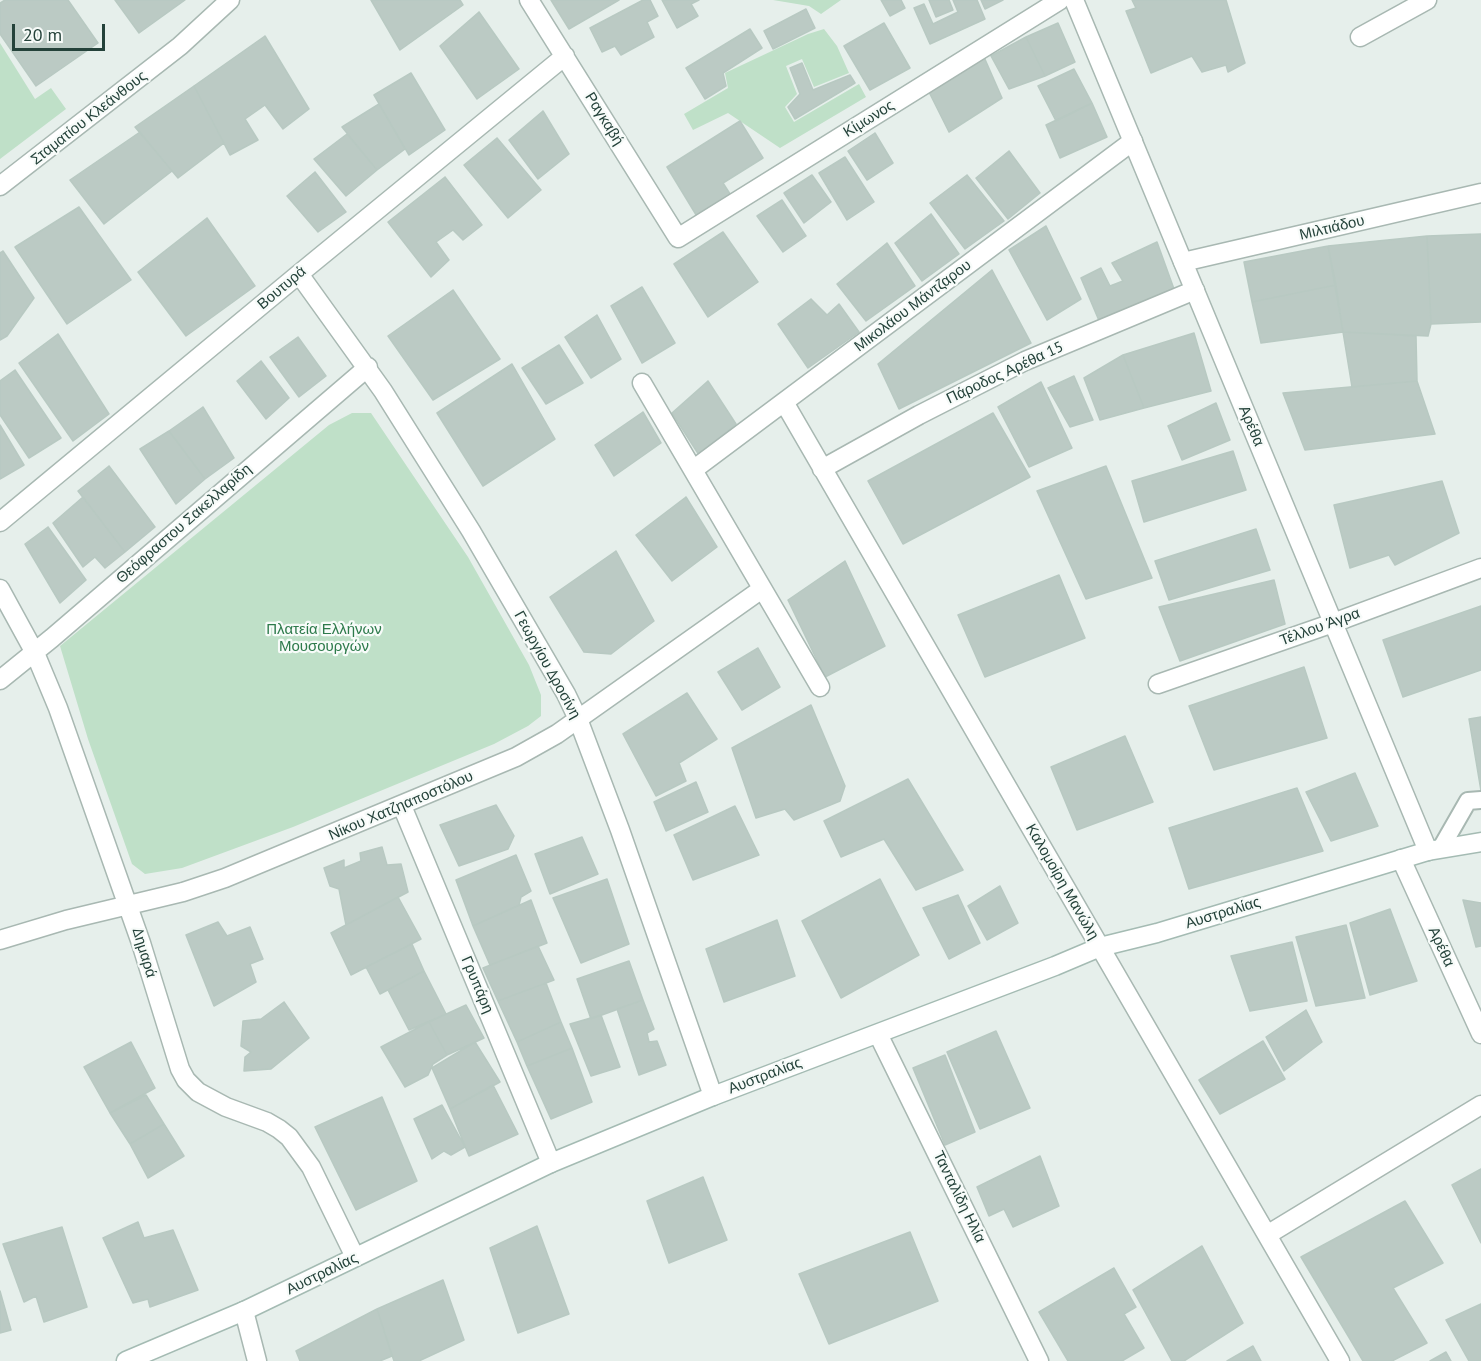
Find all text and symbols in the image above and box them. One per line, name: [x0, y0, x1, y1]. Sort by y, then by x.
scale bar: [15, 12, 108, 50]
text: 20 m: [23, 23, 62, 46]
street label: Σταματίου Κλεάνθους: [27, 67, 151, 169]
street label: Ραγκαβή: [581, 89, 627, 149]
street label: Κίμωνος: [840, 96, 898, 142]
street label: Μιλτιάδου: [1298, 212, 1366, 244]
street label: Μικολάου Μάντζαρου: [851, 256, 975, 356]
street label: Βουτυρά: [254, 263, 310, 313]
street label: Πάροδος Αρέθα 15: [944, 338, 1066, 408]
street label: Αρέθα: [1234, 403, 1268, 449]
street label: Θεόφραστου Σακελλαρίδη: [113, 460, 255, 588]
street label: Τέλλου Άγρα: [1277, 604, 1363, 650]
street label: Γεωργίου Δροσίνη: [510, 608, 584, 722]
park label: Πλατεία Ελλήνων Μουσουργών: [266, 621, 382, 656]
street label: Νίκου Χατζηαποστόλου: [326, 767, 476, 845]
street label: Καλομοίρη Μανώλη: [1021, 821, 1103, 943]
street label: Αυστραλίας: [1183, 893, 1263, 933]
street label: Αρέθα: [1424, 924, 1458, 970]
street label: Δημαρά: [128, 926, 160, 980]
street label: Γρυπάρη: [457, 954, 497, 1016]
street label: Αυστραλίας: [726, 1054, 804, 1098]
street label: Τανταλίδη Ηλία: [929, 1148, 989, 1246]
street label: Αυστραλίας: [283, 1249, 361, 1299]

